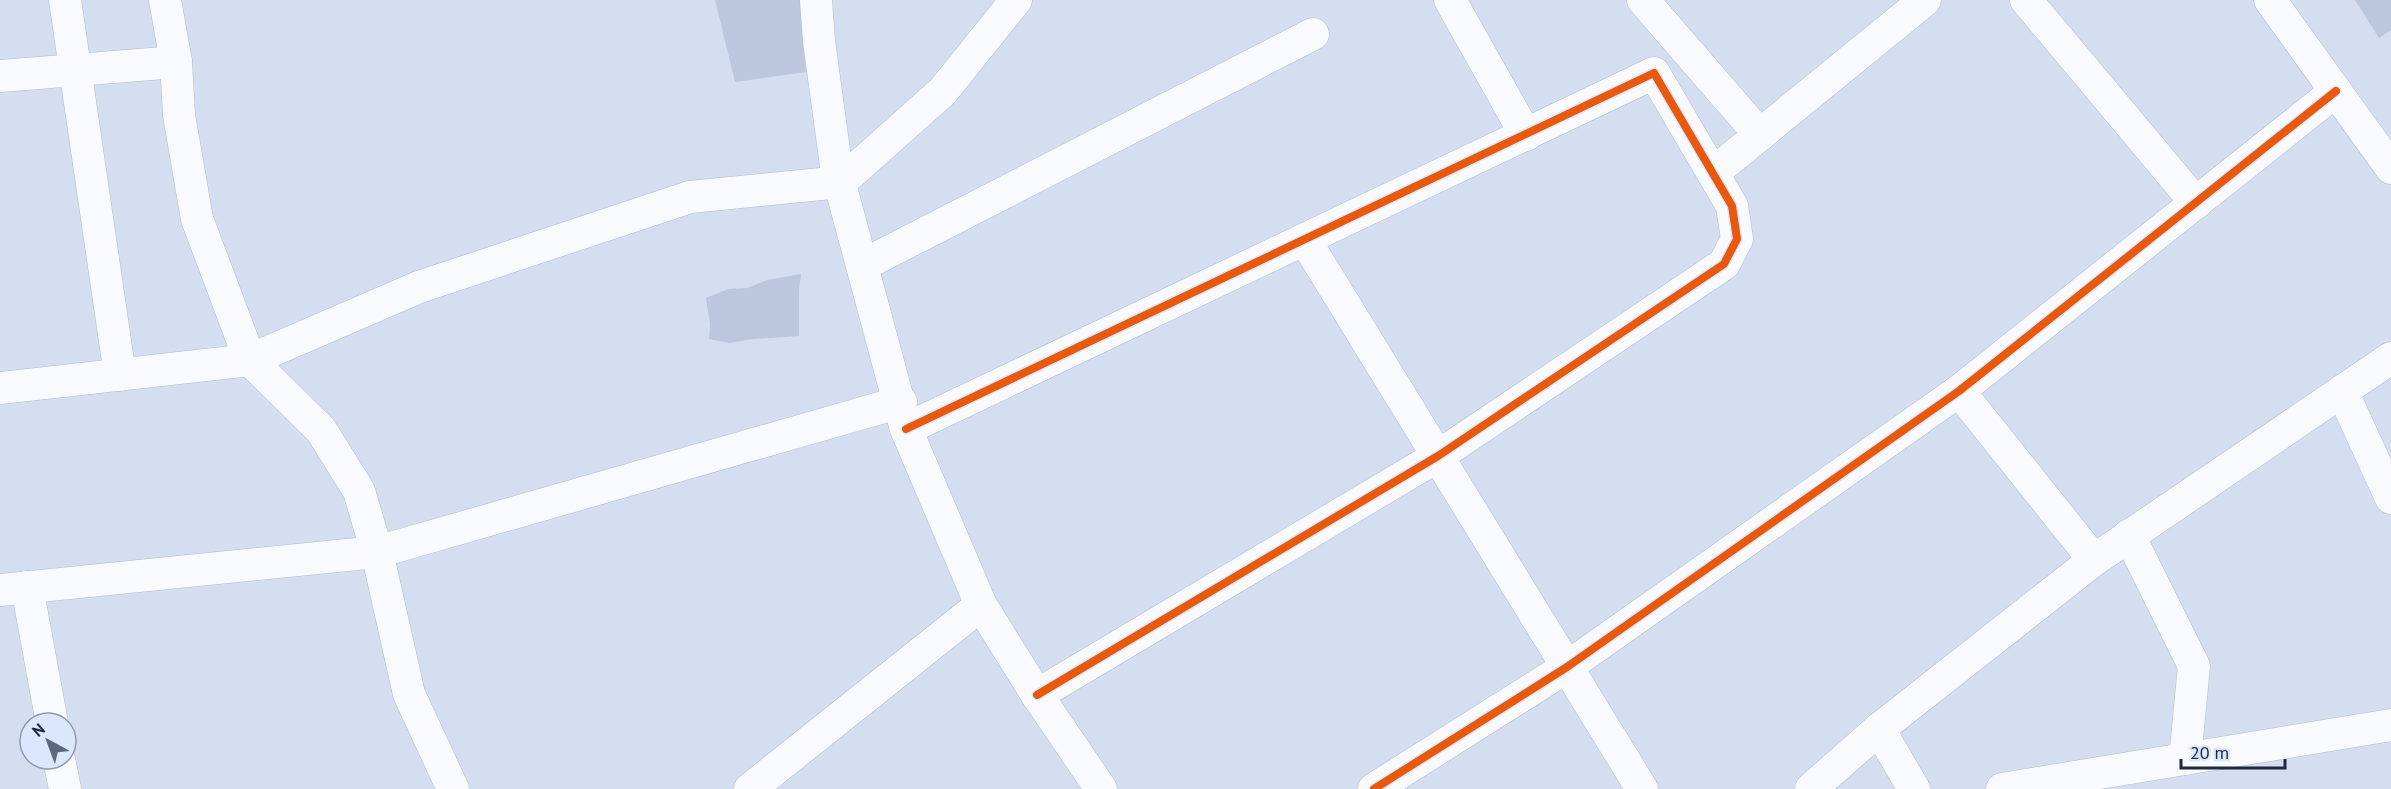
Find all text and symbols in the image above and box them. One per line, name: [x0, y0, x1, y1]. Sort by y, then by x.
north arrow: [18, 711, 78, 771]
text: N: [28, 719, 49, 741]
scale bar: [2181, 732, 2284, 770]
text: 20 m: [2190, 741, 2229, 764]

